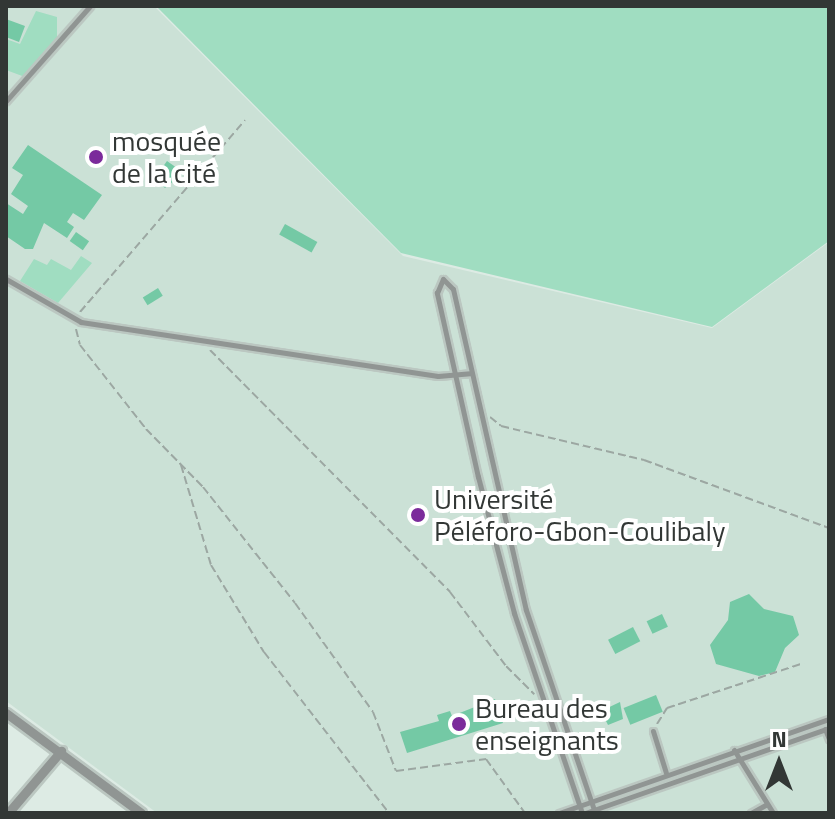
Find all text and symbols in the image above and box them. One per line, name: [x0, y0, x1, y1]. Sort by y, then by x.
place label: mosquée de la cité: [112, 124, 221, 190]
marker: mosquée de la cité: [87, 148, 105, 166]
place label: Université Péléforo-Gbon-Coulibaly: [434, 482, 726, 548]
marker: Université Péléforo-Gbon-Coulibaly: [409, 506, 427, 524]
place label: Bureau des enseignants: [475, 691, 619, 757]
marker: Bureau des enseignants: [450, 715, 468, 733]
text: N: [771, 722, 787, 756]
north arrow: [739, 723, 819, 803]

